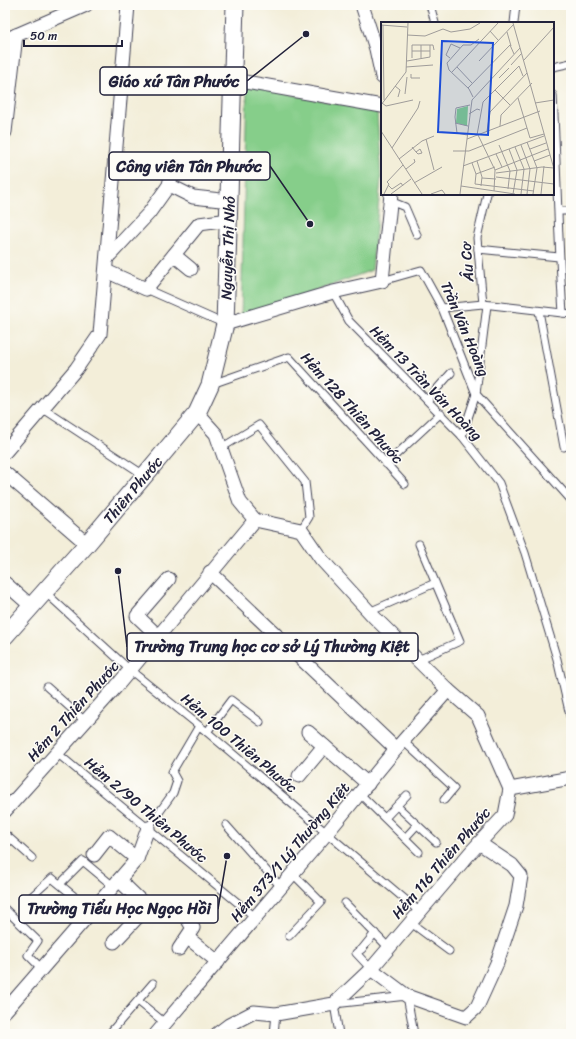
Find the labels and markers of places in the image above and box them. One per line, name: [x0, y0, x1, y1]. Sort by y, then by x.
callout: Giáo xứ Tân Phước: [100, 67, 247, 95]
callout: Công viên Tân Phước: [109, 152, 270, 180]
callout: Trường Trung học cơ sở Lý Thường Kiệt: [127, 633, 418, 661]
callout: Trường Tiểu Học Ngọc Hồi: [19, 895, 218, 923]

